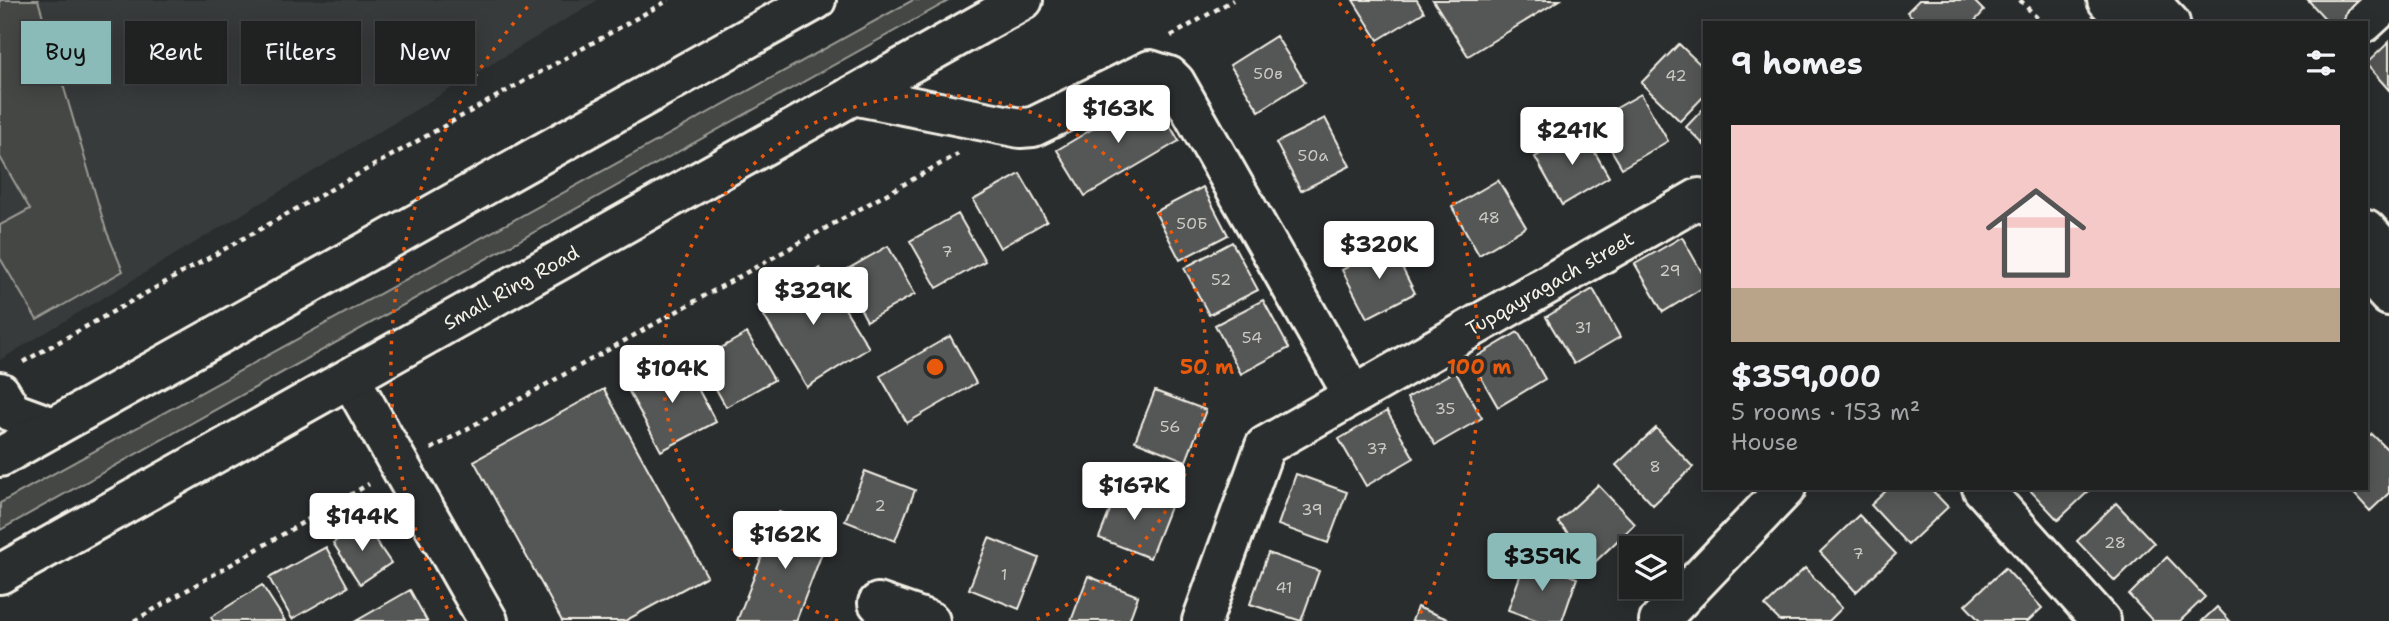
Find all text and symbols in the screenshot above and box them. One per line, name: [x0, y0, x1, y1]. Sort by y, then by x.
chip: Buy: [21, 21, 111, 84]
chip: Rent: [125, 21, 227, 84]
chip: Filters: [241, 21, 361, 84]
chip: New: [375, 21, 475, 84]
text: 9 homes: [1731, 43, 1863, 84]
icon: filters: [2302, 44, 2340, 82]
house number: 50в: [1253, 63, 1283, 84]
house number: 42: [1665, 65, 1687, 86]
pin: $163K: [1069, 86, 1167, 145]
text: $163K: [1082, 93, 1154, 123]
pin: $241K: [1523, 108, 1621, 167]
text: $241K: [1536, 115, 1608, 145]
house number: 50а: [1298, 145, 1328, 166]
icon: home: [1973, 170, 2099, 296]
house number: 48: [1478, 207, 1500, 228]
house number: 50Б: [1176, 213, 1208, 234]
pin: $320K: [1330, 222, 1428, 281]
street label: Tupqayragach street: [1461, 225, 1638, 341]
text: $320K: [1340, 229, 1418, 259]
street label: Small Ring Road: [439, 239, 583, 335]
house number: 7: [941, 241, 953, 262]
house number: 29: [1659, 260, 1681, 281]
pin: $329K: [764, 268, 862, 327]
house number: 52: [1211, 269, 1231, 290]
text: $329K: [774, 275, 852, 305]
house number: 31: [1574, 317, 1592, 338]
house number: 54: [1242, 327, 1262, 348]
pin: $104K: [623, 346, 721, 405]
text: $104K: [636, 353, 708, 383]
text: 50 m: [1180, 353, 1234, 381]
text: 100 m: [1447, 353, 1511, 381]
centre of rings: [923, 355, 947, 379]
text: $359,000: [1731, 356, 1881, 397]
text: 5 rooms · 153 m²: [1731, 397, 1920, 427]
house number: 35: [1435, 398, 1455, 419]
house number: 56: [1160, 416, 1180, 437]
text: House: [1731, 427, 1799, 457]
house number: 37: [1366, 438, 1388, 459]
house number: 8: [1649, 456, 1661, 477]
pin: $167K: [1085, 462, 1183, 522]
text: $167K: [1098, 470, 1170, 500]
pin: $144K: [313, 494, 411, 553]
house number: 2: [874, 495, 886, 516]
house number: 39: [1301, 499, 1323, 520]
text: $144K: [326, 501, 398, 531]
pin: $162K: [736, 512, 834, 571]
text: $162K: [749, 519, 821, 549]
house number: 28: [2104, 532, 2126, 553]
pin: $359K: [1493, 534, 1591, 593]
map controls: [1619, 536, 1682, 599]
button: layers: [1619, 536, 1682, 599]
text: $359K: [1503, 541, 1581, 571]
house number: 7: [1852, 543, 1864, 564]
house number: 1: [1001, 564, 1007, 585]
house number: 41: [1275, 577, 1293, 598]

